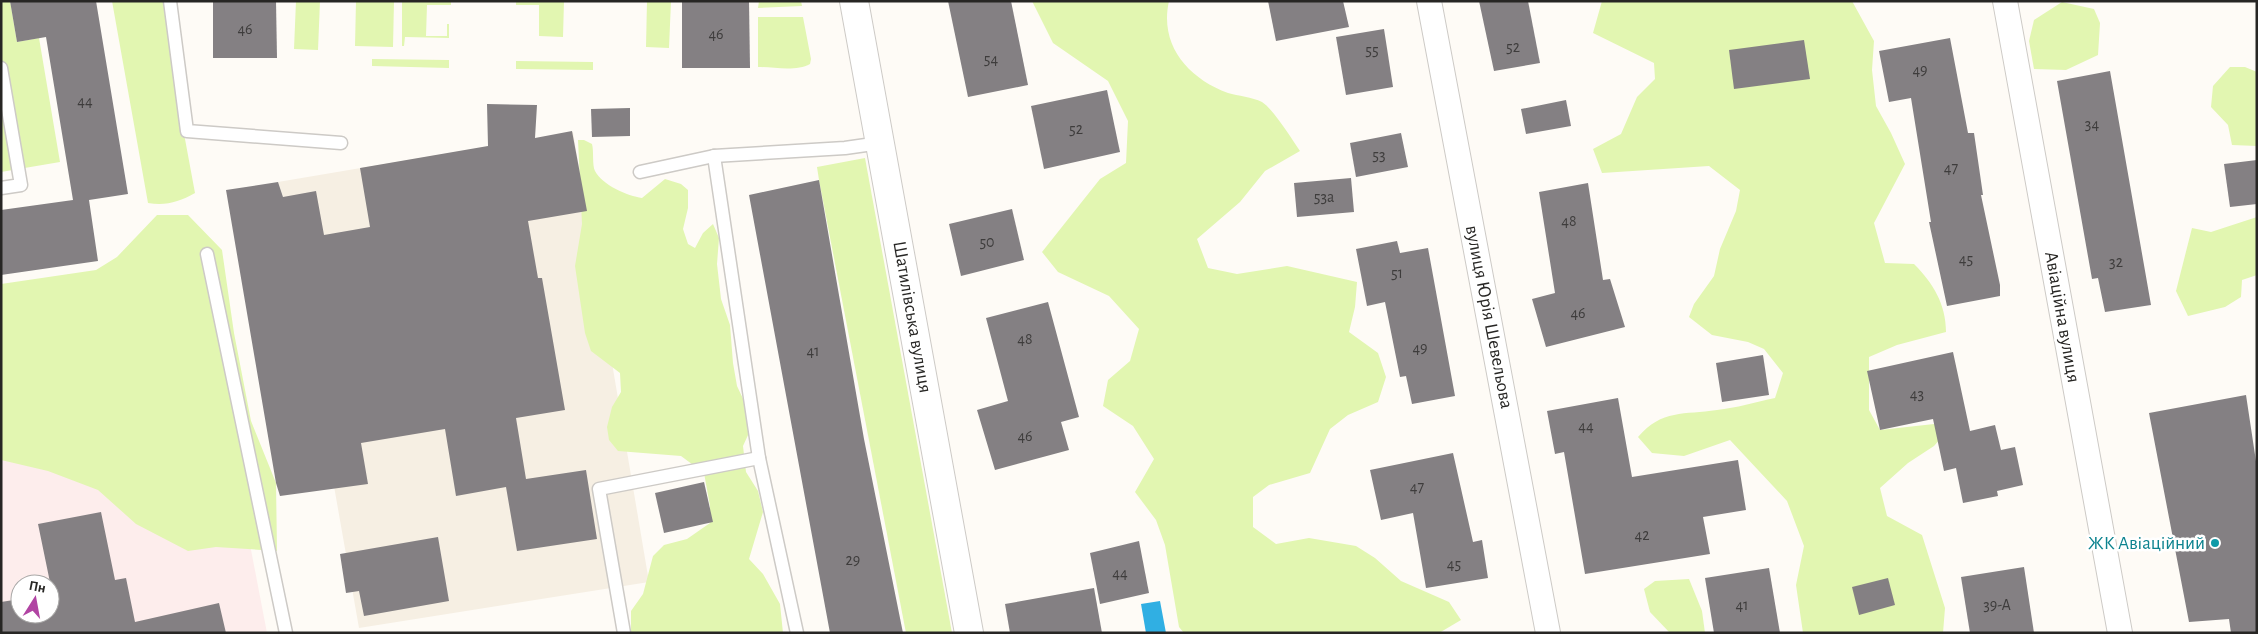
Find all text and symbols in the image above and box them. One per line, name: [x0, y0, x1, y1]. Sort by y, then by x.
house number: 46: [237, 21, 253, 37]
house number: 46: [708, 26, 724, 42]
house number: 52: [1506, 39, 1520, 55]
house number: 55: [1365, 42, 1379, 58]
house number: 54: [984, 51, 998, 67]
house number: 49: [1912, 62, 1928, 78]
house number: 44: [77, 93, 93, 109]
house number: 34: [2085, 116, 2099, 132]
house number: 52: [1069, 121, 1083, 137]
house number: 53: [1372, 147, 1386, 163]
house number: 47: [1944, 160, 1959, 176]
house number: 53а: [1314, 189, 1334, 205]
house number: 48: [1561, 213, 1577, 229]
street label: вулиця Юрія Шевельова: [1462, 224, 1516, 411]
house number: 50: [979, 234, 995, 250]
street label: Шатилівська вулиця: [889, 239, 935, 395]
street label: Авіаційна вулиця: [2041, 250, 2083, 384]
house number: 45: [1959, 251, 1973, 267]
house number: 32: [2109, 254, 2123, 270]
house number: 51: [1391, 265, 1403, 281]
house number: 46: [1570, 305, 1586, 321]
house number: 48: [1017, 331, 1033, 347]
house number: 49: [1412, 340, 1428, 356]
house number: 41: [806, 343, 820, 359]
house number: 43: [1910, 386, 1924, 402]
house number: 44: [1578, 418, 1594, 434]
house number: 46: [1017, 428, 1033, 444]
house number: 47: [1410, 479, 1425, 495]
house number: 42: [1635, 527, 1649, 543]
place label: ЖК Авіаційний: [2088, 534, 2205, 553]
marker: ЖК Авіаційний: [2209, 537, 2221, 549]
house number: 29: [846, 552, 860, 568]
house number: 45: [1447, 556, 1461, 572]
house number: 44: [1112, 565, 1128, 581]
north arrow: [10, 574, 60, 624]
text: Пн: [28, 579, 47, 596]
house number: 41: [1735, 597, 1749, 613]
house number: 39-А: [1983, 597, 2011, 613]

